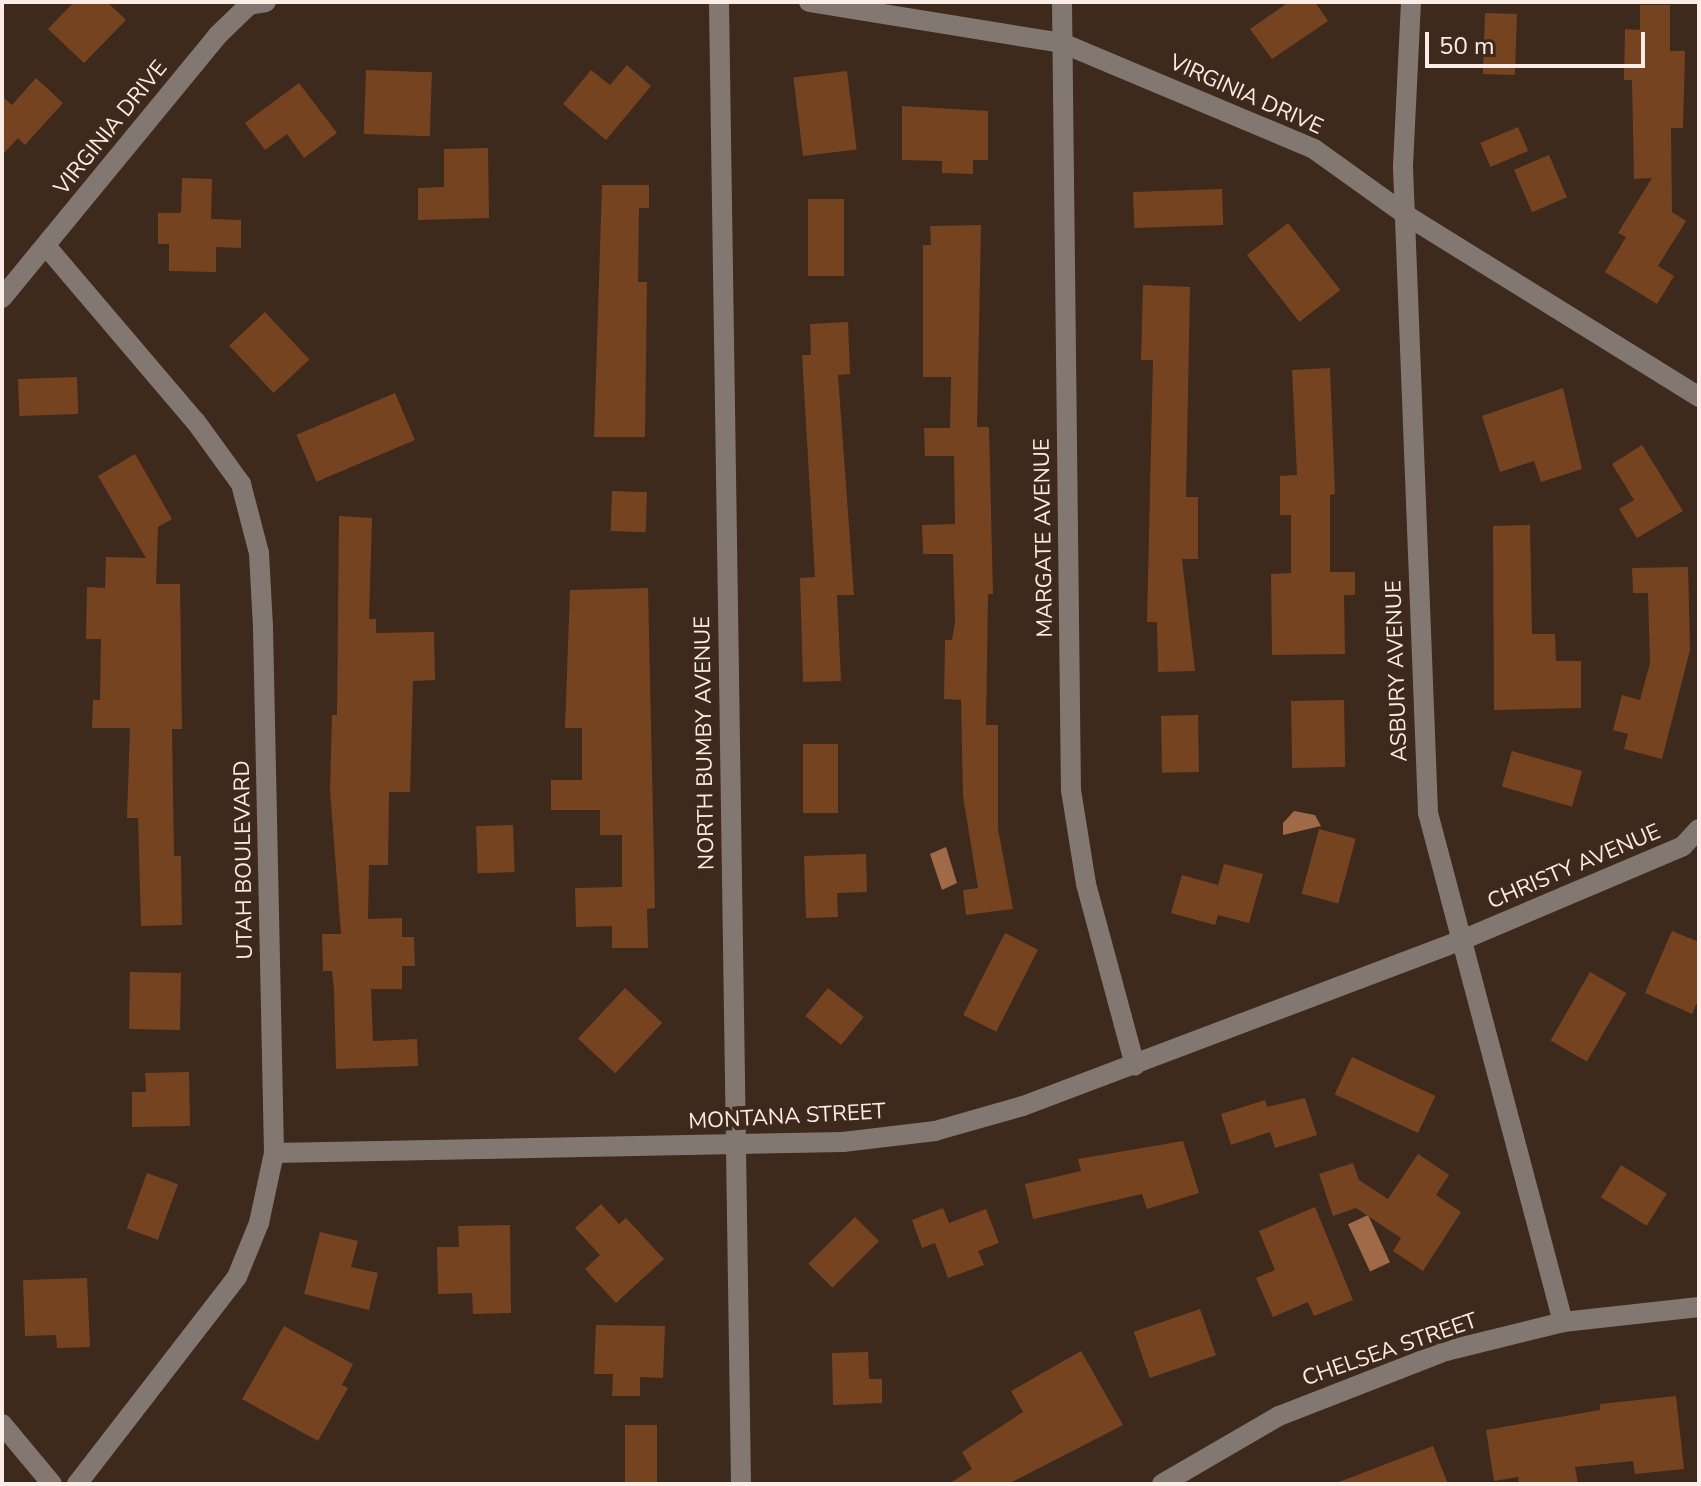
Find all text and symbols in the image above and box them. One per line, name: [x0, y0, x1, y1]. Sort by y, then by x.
scale bar: [1429, 16, 1649, 66]
text: 50 m: [1439, 30, 1495, 62]
street label: VIRGINIA DRIVE: [1165, 49, 1327, 141]
street label: VIRGINIA DRIVE: [49, 55, 173, 201]
street label: MARGATE AVENUE: [1029, 438, 1059, 638]
street label: ASBURY AVENUE: [1381, 580, 1413, 762]
street label: NORTH BUMBY AVENUE: [690, 616, 720, 870]
street label: UTAH BOULEVARD: [229, 760, 259, 960]
street label: CHRISTY AVENUE: [1484, 819, 1664, 915]
street label: MONTANA STREET: [688, 1099, 886, 1135]
street label: CHELSEA STREET: [1299, 1308, 1481, 1392]

